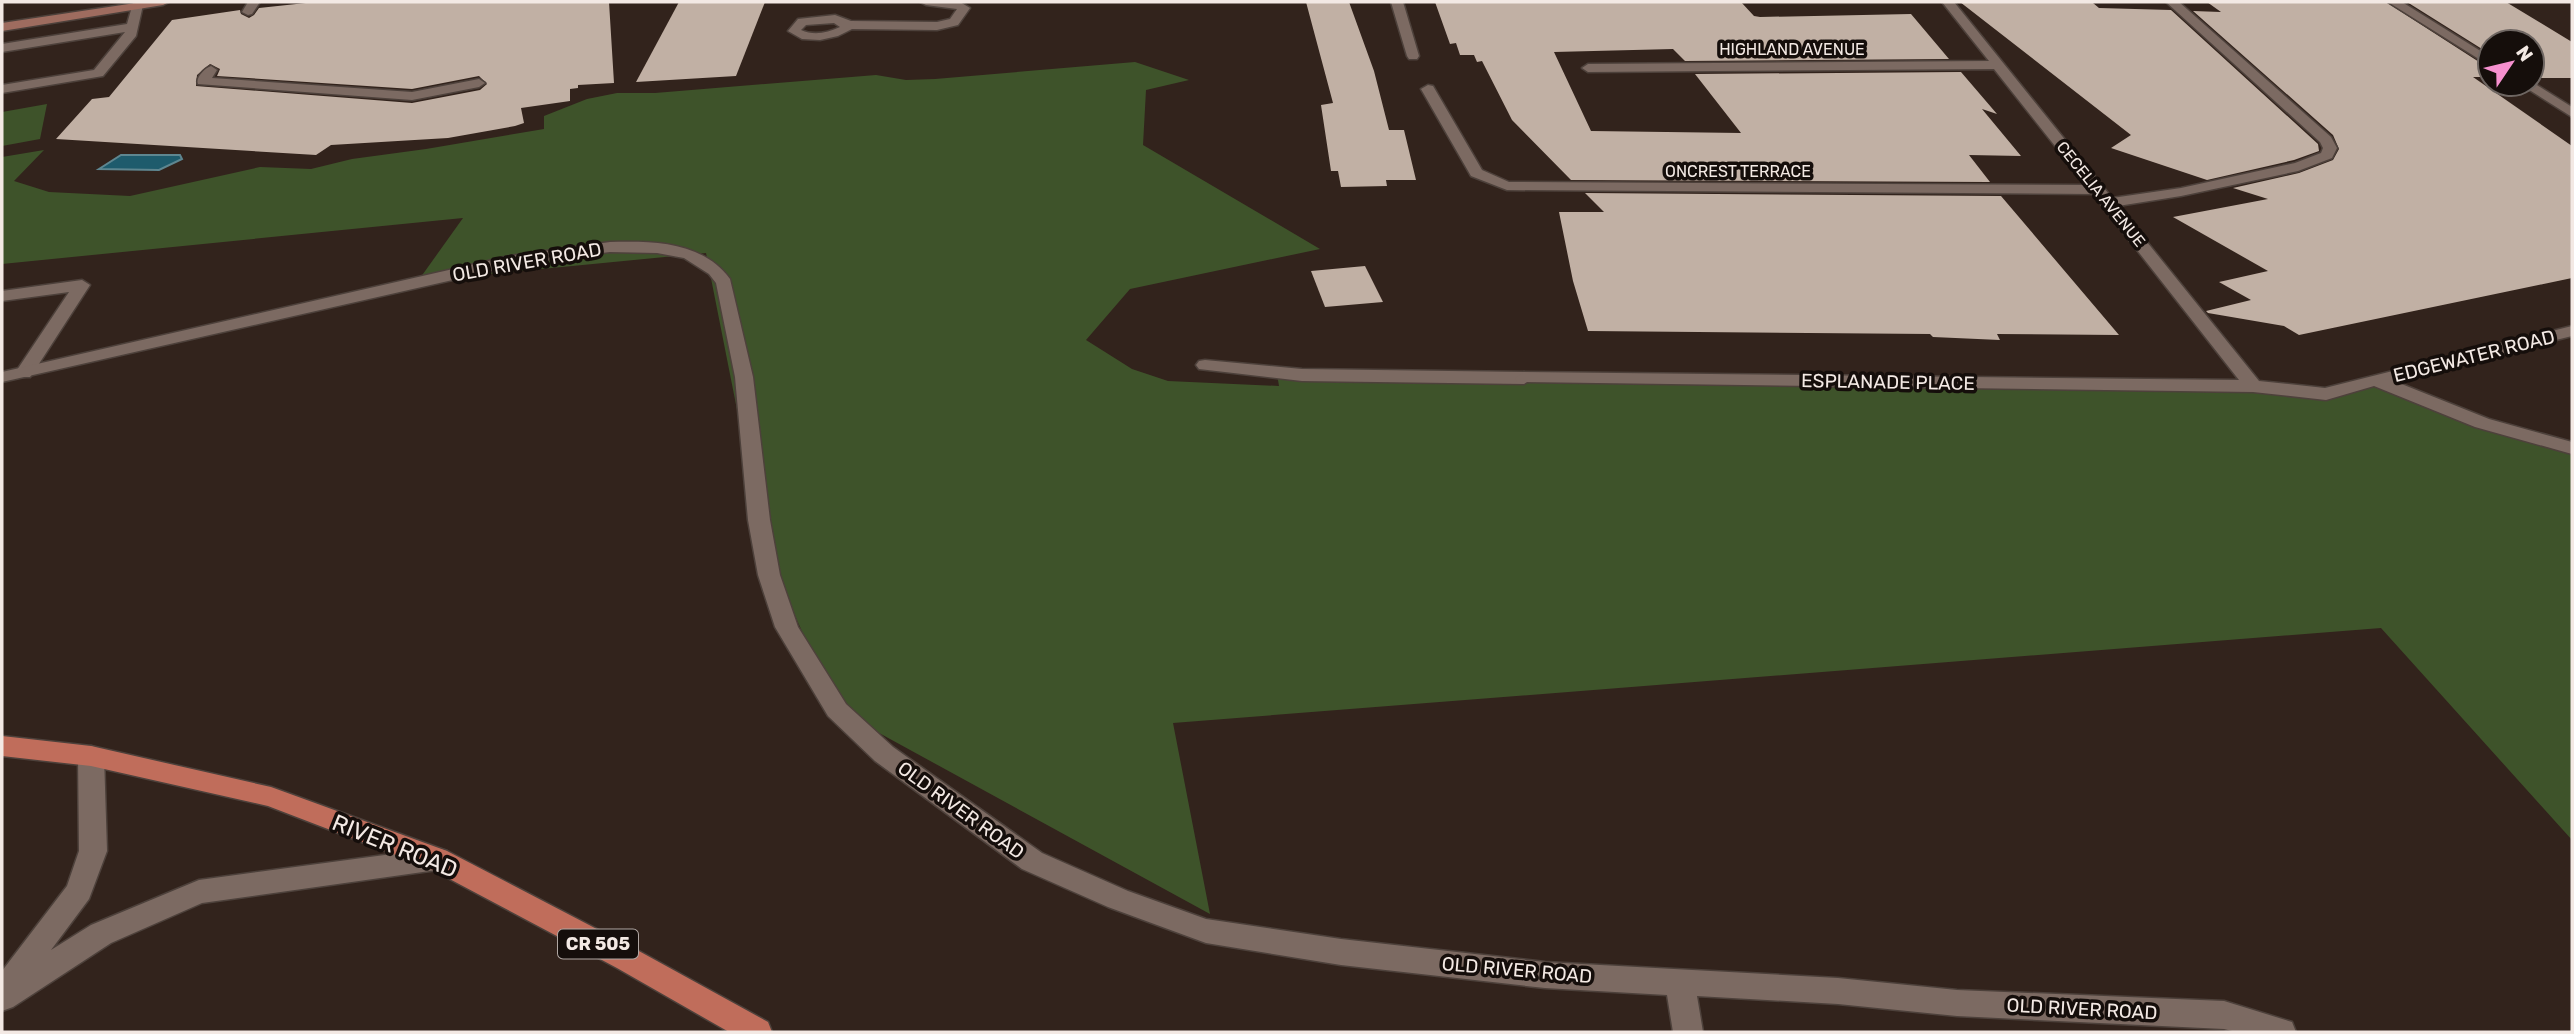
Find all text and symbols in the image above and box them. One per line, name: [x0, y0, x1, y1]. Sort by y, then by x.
north arrow: [2476, 28, 2546, 98]
street label: HIGHLAND AVENUE: [1719, 40, 1865, 59]
text: N: [2511, 41, 2538, 66]
street label: CECELIA AVENUE: [2053, 138, 2149, 250]
street label: ONCREST TERRACE: [1665, 162, 1811, 181]
street label: OLD RIVER ROAD: [451, 238, 603, 286]
street label: EDGEWATER ROAD: [2391, 325, 2557, 387]
street label: ESPLANADE PLACE: [1801, 369, 1975, 395]
street label: OLD RIVER ROAD: [893, 756, 1029, 864]
street label: RIVER ROAD: [328, 808, 462, 884]
road number: CR 505: [558, 930, 638, 959]
street label: OLD RIVER ROAD: [1441, 952, 1593, 988]
street label: OLD RIVER ROAD: [2006, 994, 2158, 1024]

